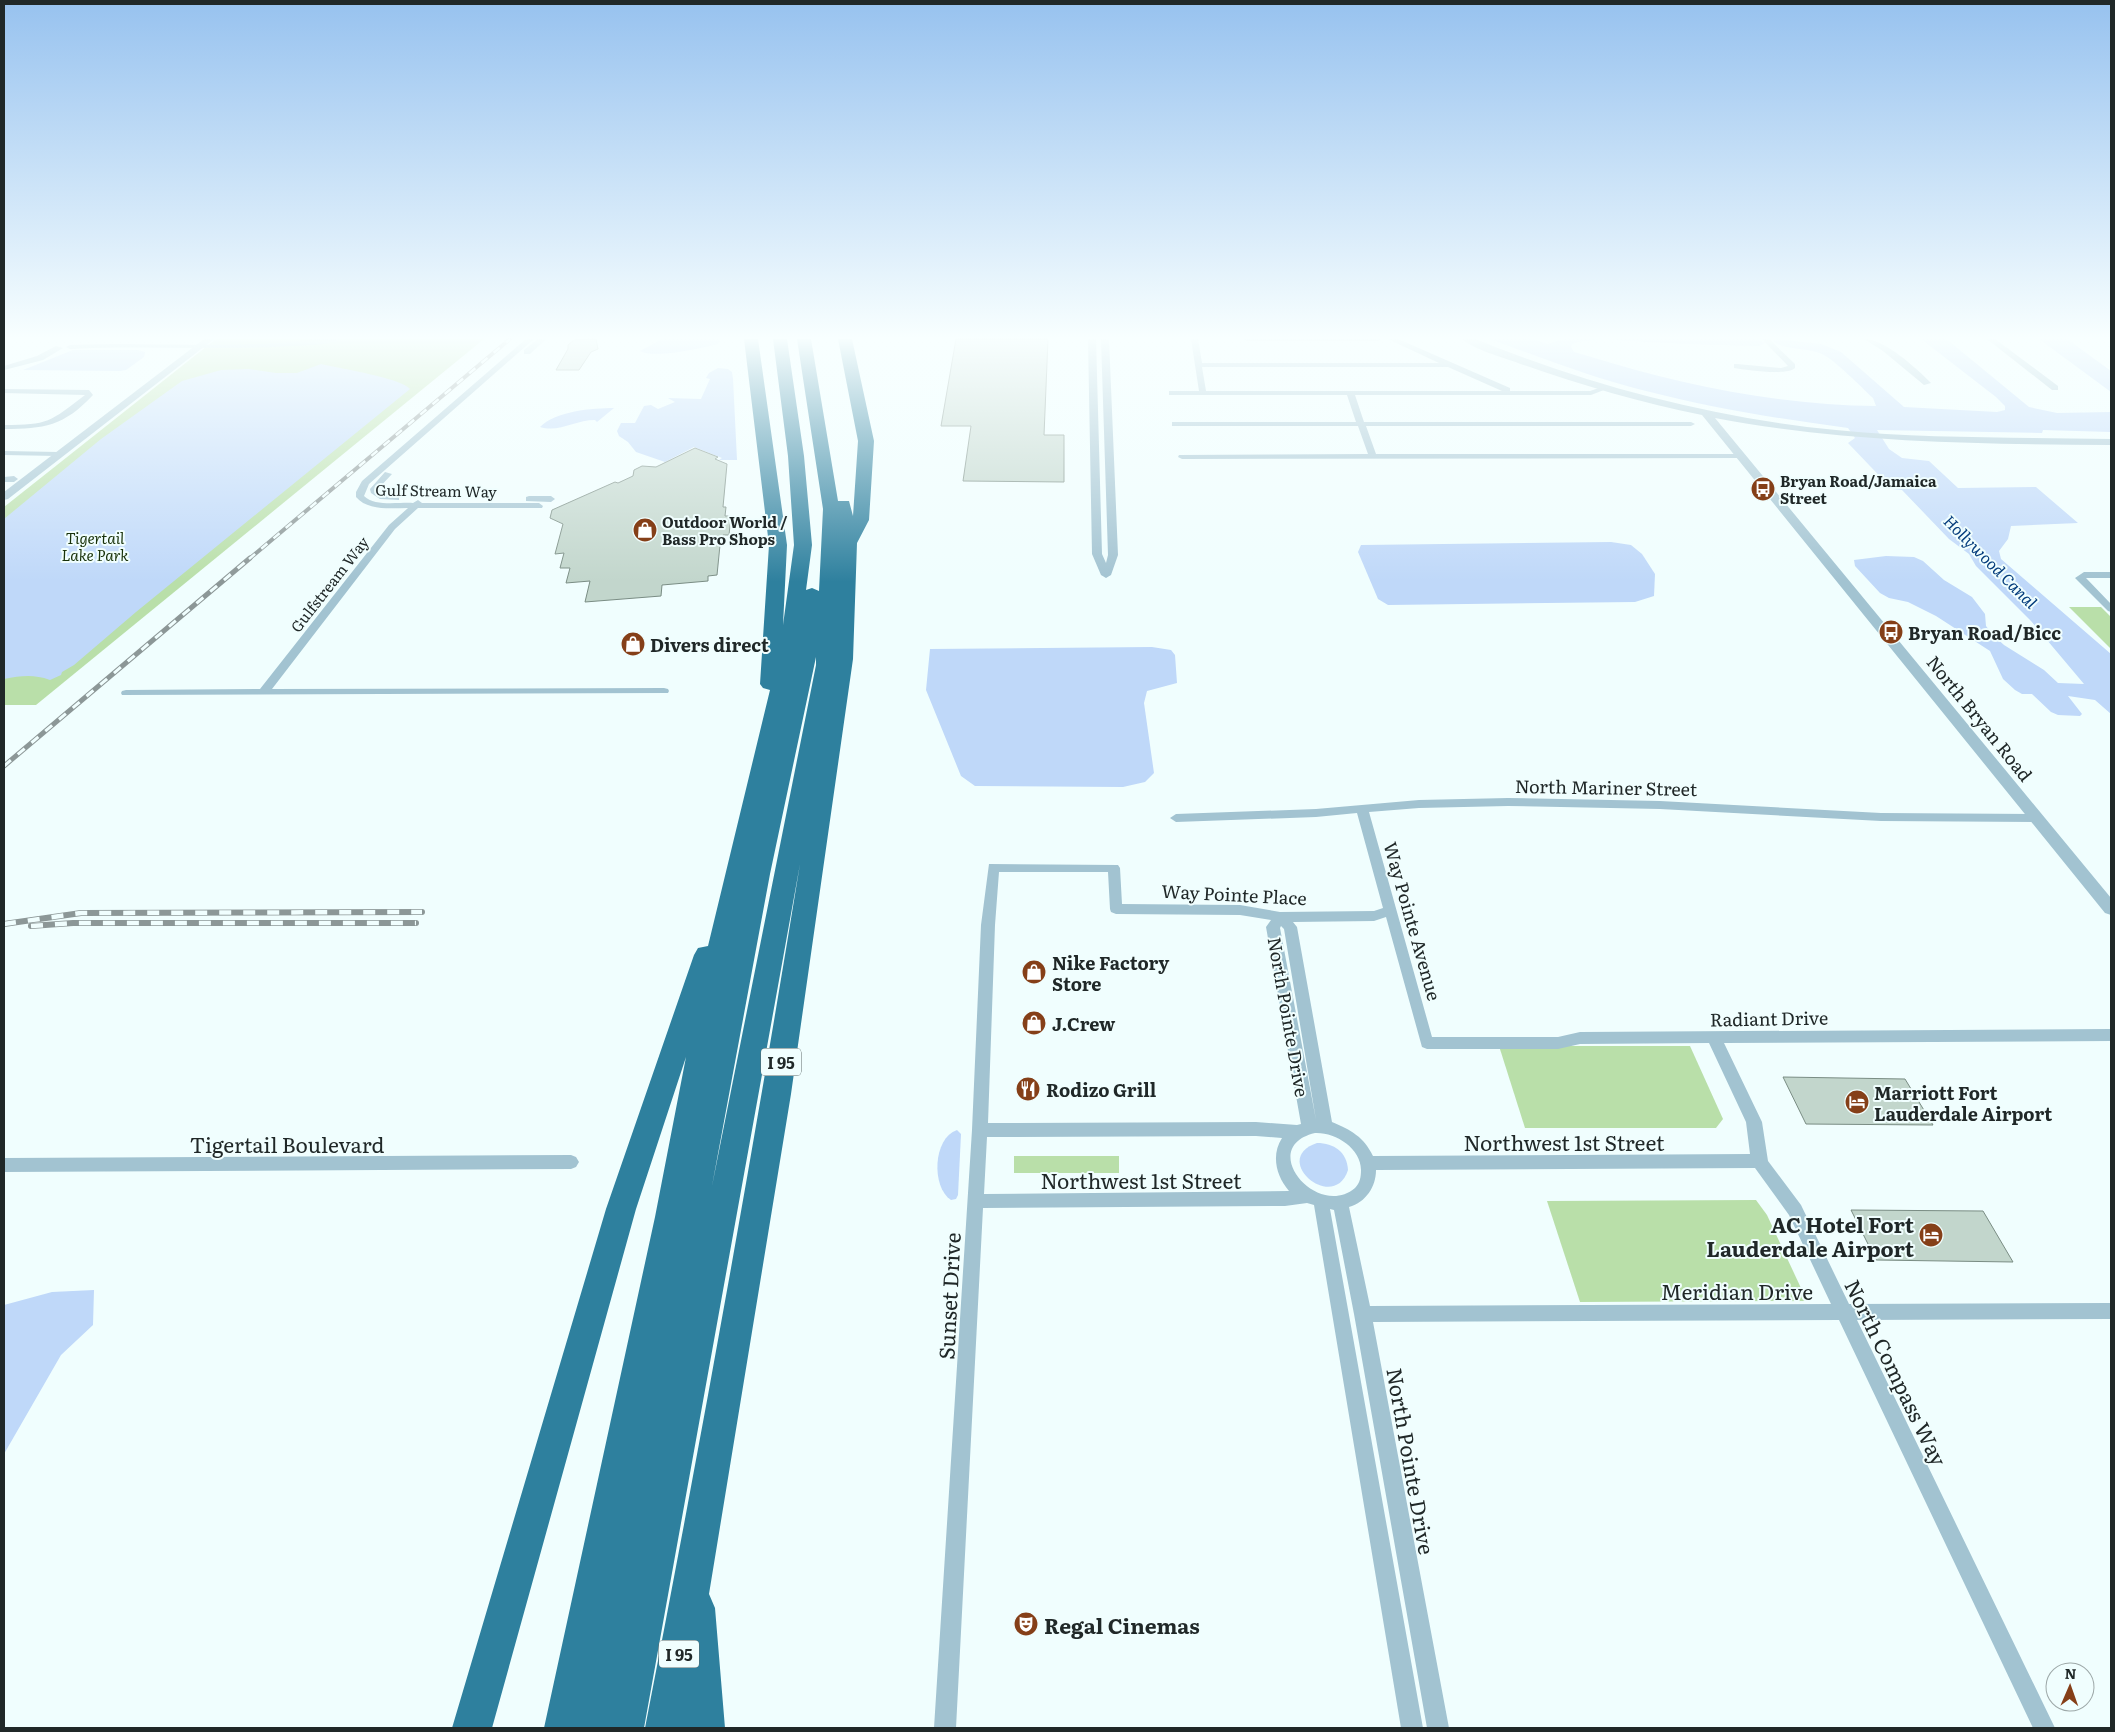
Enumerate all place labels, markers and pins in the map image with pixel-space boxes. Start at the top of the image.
place label: Bryan Road/Jamaica Street [1780,469,1937,509]
bus stop icon: Bryan Road/Jamaica Street [1750,476,1776,502]
place label: Outdoor World / Bass Pro Shops [662,510,788,550]
shop icon: Outdoor World / Bass Pro Shops [632,517,658,543]
bus stop icon: Bryan Road/Bicc [1878,619,1904,645]
place label: Bryan Road/Bicc [1908,619,2061,646]
shop icon: Divers direct [620,631,646,657]
place label: Divers direct [650,631,769,658]
place label: Nike Factory Store [1052,949,1169,997]
shop icon: Nike Factory Store [1021,959,1047,985]
shop icon: J.Crew [1021,1010,1047,1036]
place label: J.Crew [1052,1010,1116,1037]
restaurant icon: Rodizo Grill [1015,1076,1041,1102]
place label: Rodizo Grill [1046,1076,1157,1103]
place label: Marriott Fort Lauderdale Airport [1874,1079,2052,1127]
hotel icon: Marriott Fort Lauderdale Airport [1844,1089,1870,1115]
place label: AC Hotel Fort Lauderdale Airport [1706,1208,1915,1263]
hotel icon: AC Hotel Fort Lauderdale Airport [1918,1222,1944,1248]
place label: Regal Cinemas [1044,1609,1200,1640]
theatre icon: Regal Cinemas [1013,1611,1039,1637]

